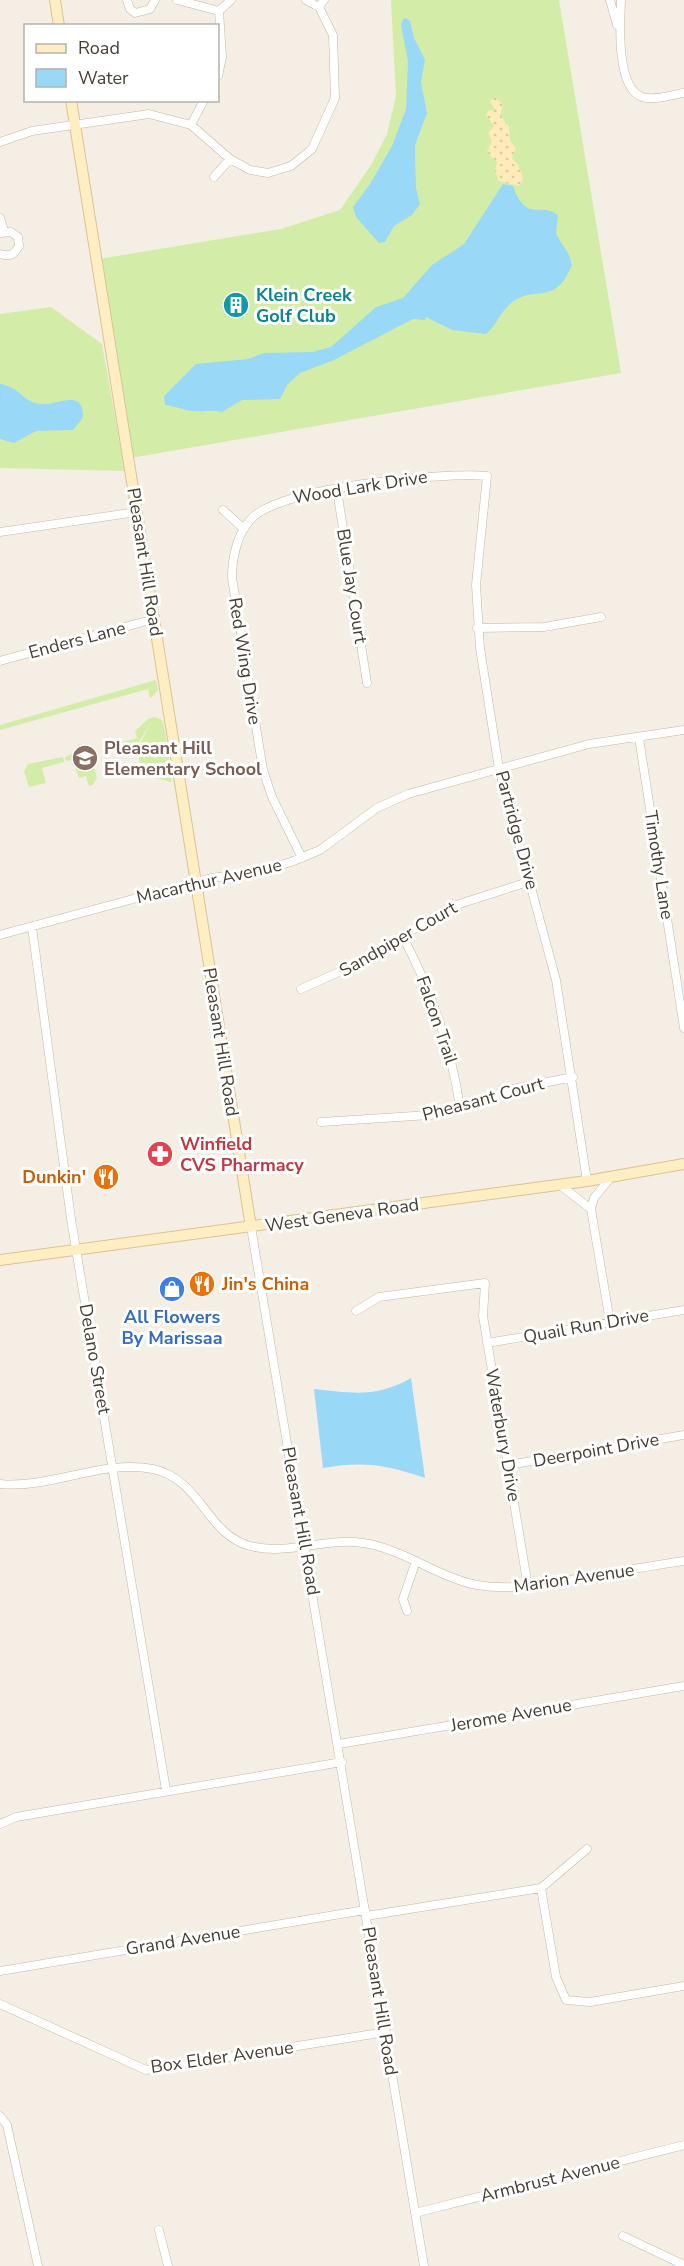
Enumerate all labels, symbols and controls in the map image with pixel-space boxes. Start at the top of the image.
legend [24,24,219,102]
text: Road [78,36,120,60]
text: Water [78,66,129,90]
place label: Klein Creek Golf Club [256,283,352,328]
building icon: Klein Creek Golf Club [221,290,251,320]
street label: Wood Lark Drive [291,465,429,509]
street label: Pleasant Hill Road [121,486,169,638]
street label: Blue Jay Court [331,527,373,646]
street label: Red Wing Drive [223,596,267,726]
street label: Enders Lane [26,616,128,664]
place label: Pleasant Hill Elementary School [104,736,262,781]
school or university icon: Pleasant Hill Elementary School [70,743,100,773]
street label: Partridge Drive [490,768,544,892]
street label: Timothy Lane [639,809,679,921]
street label: Macarthur Avenue [134,853,284,909]
street label: Sandpiper Court [335,895,462,982]
street label: Pleasant Hill Road [197,966,245,1118]
street label: Falcon Trail [411,973,464,1068]
street label: Pheasant Court [420,1071,547,1127]
place label: Winfield CVS Pharmacy [180,1132,304,1177]
pharmacy icon: Winfield CVS Pharmacy [145,1139,175,1169]
restaurant icon: Dunkin' [91,1162,121,1192]
place label: Dunkin' [22,1165,86,1189]
street label: West Geneva Road [263,1192,421,1238]
restaurant icon: Jin's China [187,1269,217,1299]
place label: Jin's China [221,1272,309,1296]
shop icon: All Flowers By Marissaa [157,1274,187,1304]
street label: Delano Street [73,1302,117,1417]
street label: Quail Run Drive [521,1303,651,1349]
place label: All Flowers By Marissaa [121,1305,223,1350]
street label: Waterbury Drive [479,1367,527,1503]
street label: Deerpoint Drive [531,1427,661,1473]
street label: Pleasant Hill Road [276,1445,326,1597]
street label: Marion Avenue [512,1558,636,1598]
street label: Jerome Avenue [448,1693,573,1738]
street label: Grand Avenue [124,1919,242,1961]
street label: Pleasant Hill Road [356,1925,404,2077]
street label: Box Elder Avenue [149,2035,295,2079]
street label: Armbrust Avenue [478,2150,622,2208]

